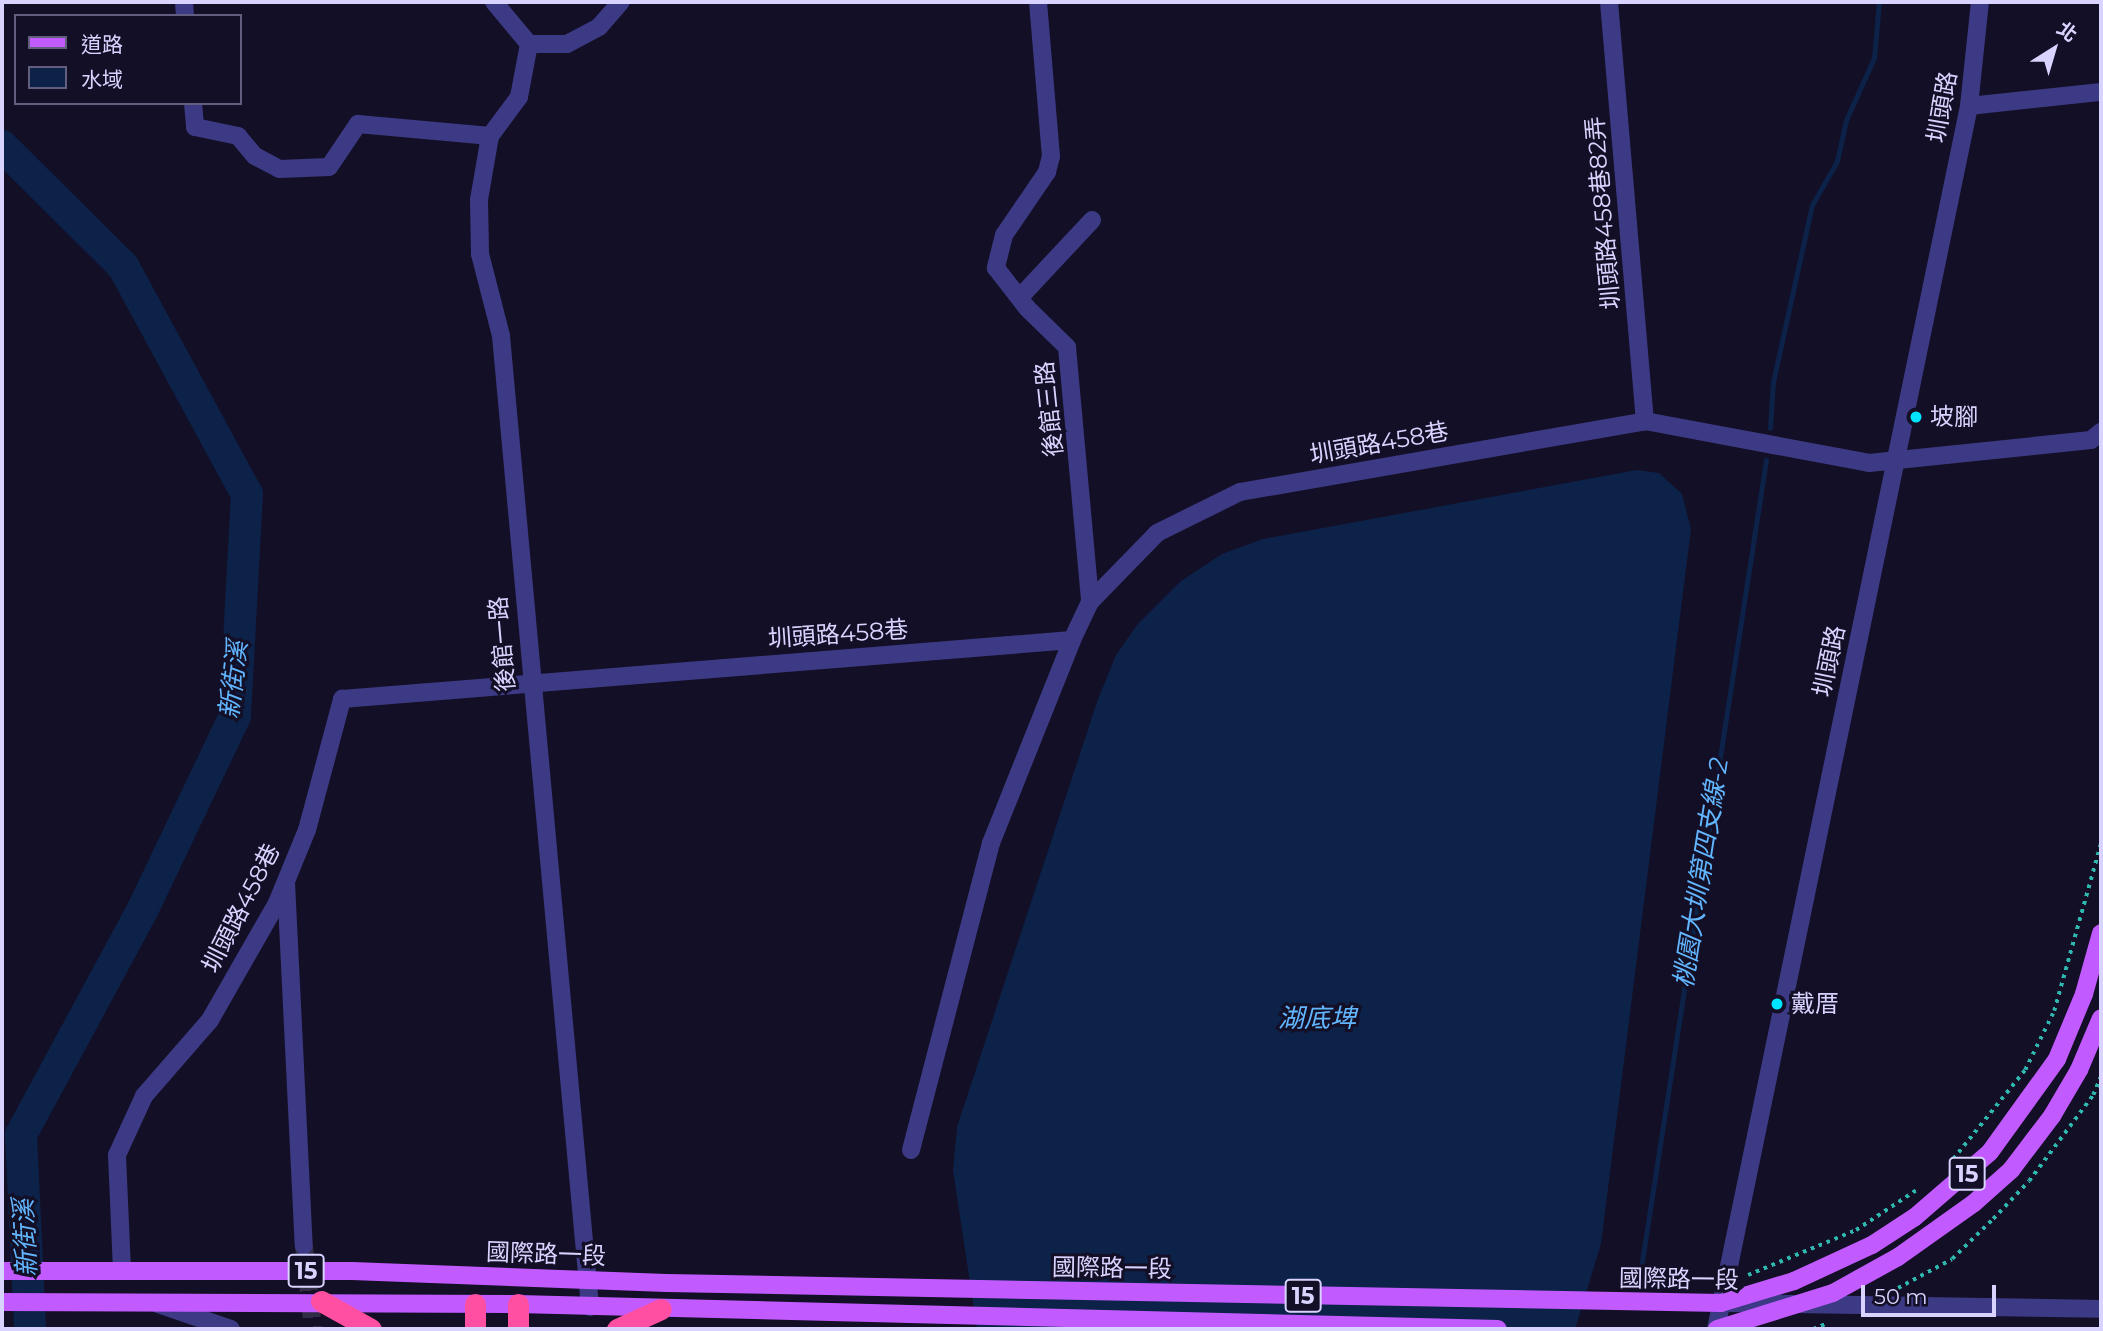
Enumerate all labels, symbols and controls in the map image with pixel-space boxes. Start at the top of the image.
legend [14,14,242,105]
north arrow [2019,14,2089,84]
text: 北 [2052,17,2081,47]
text: 道路 [81,32,123,57]
text: 水域 [81,67,123,92]
street label: 圳頭路 [1922,69,1962,145]
street label: 圳頭路458巷82弄 [1580,115,1626,311]
street label: 後館三路 [1030,360,1068,458]
place label: 坡腳 [1930,403,1978,431]
marker: 坡腳 [1908,409,1924,425]
street label: 圳頭路458巷 [1307,417,1451,469]
street label: 後館一路 [483,595,521,693]
street label: 圳頭路458巷 [767,615,909,653]
street label: 圳頭路 [1807,623,1851,699]
water label: 新街溪 [214,639,254,721]
water label: 桃園大圳第四支線-2 [1668,756,1736,990]
street label: 圳頭路458巷 [196,839,286,977]
place label: 戴厝 [1791,990,1839,1018]
marker: 戴厝 [1769,996,1785,1012]
water label: 湖底埤 [1278,1003,1356,1035]
road number: 15 [1948,1154,1986,1194]
water label: 新街溪 [8,1198,44,1278]
street label: 國際路一段 [486,1238,606,1270]
road number: 15 [287,1252,325,1290]
street label: 國際路一段 [1052,1253,1172,1283]
street label: 國際路一段 [1619,1264,1739,1294]
scale bar [1865,1272,2000,1316]
road number: 15 [1284,1276,1322,1316]
text: 50 m [1874,1284,1928,1309]

